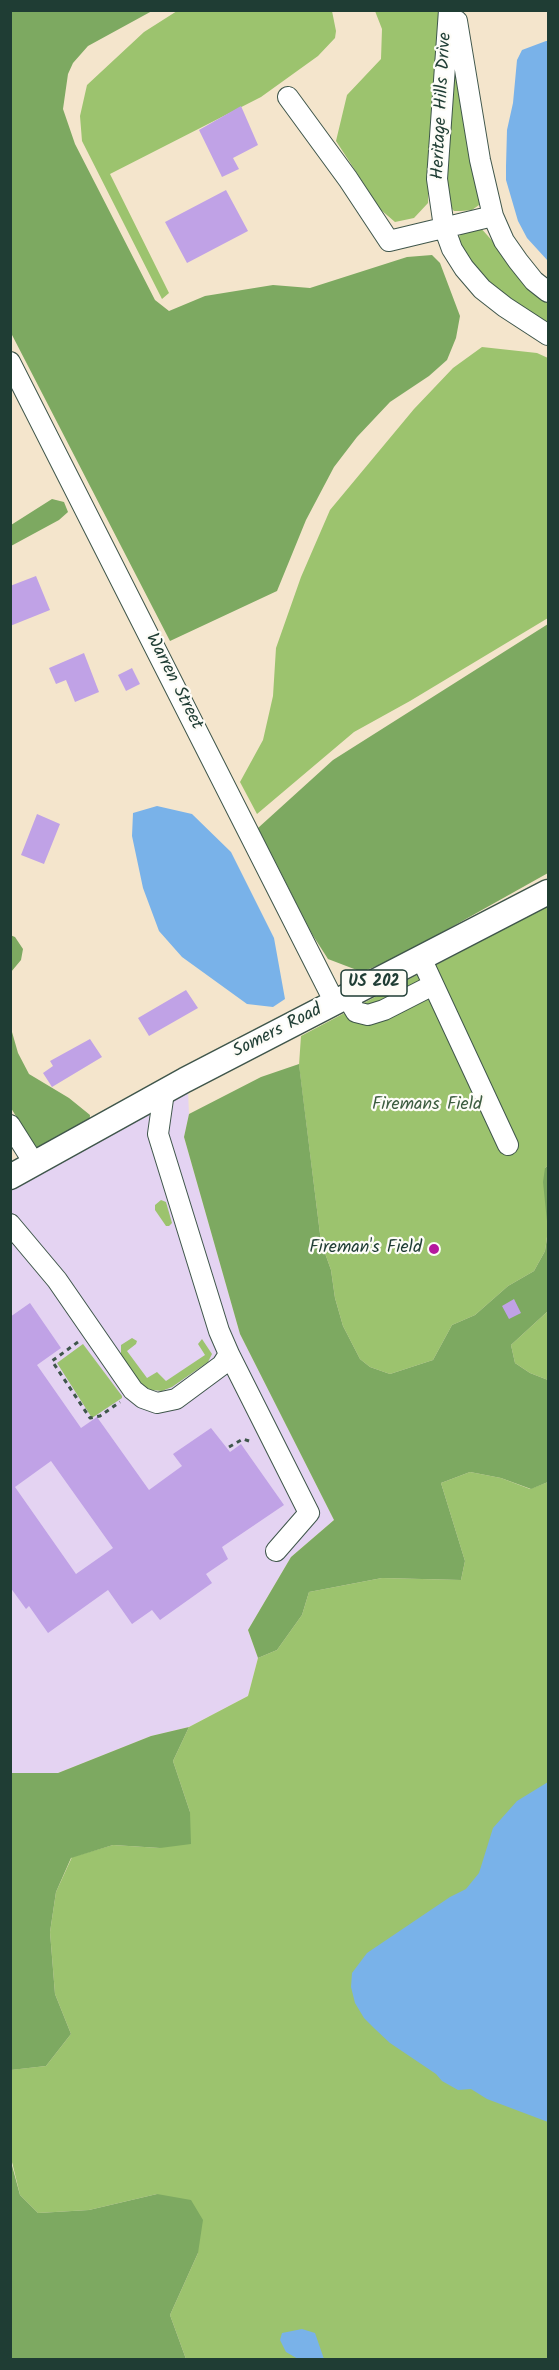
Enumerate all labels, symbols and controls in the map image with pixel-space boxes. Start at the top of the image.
street label: Heritage Hills Drive [428,32,458,180]
street label: Warren Street [140,630,206,734]
road number: US 202 [341,970,407,996]
street label: Somers Road [230,1000,326,1064]
park label: Firemans Field [372,1095,482,1117]
place label: Fireman's Field [309,1238,422,1260]
marker: Fireman's Field [427,1242,441,1256]

